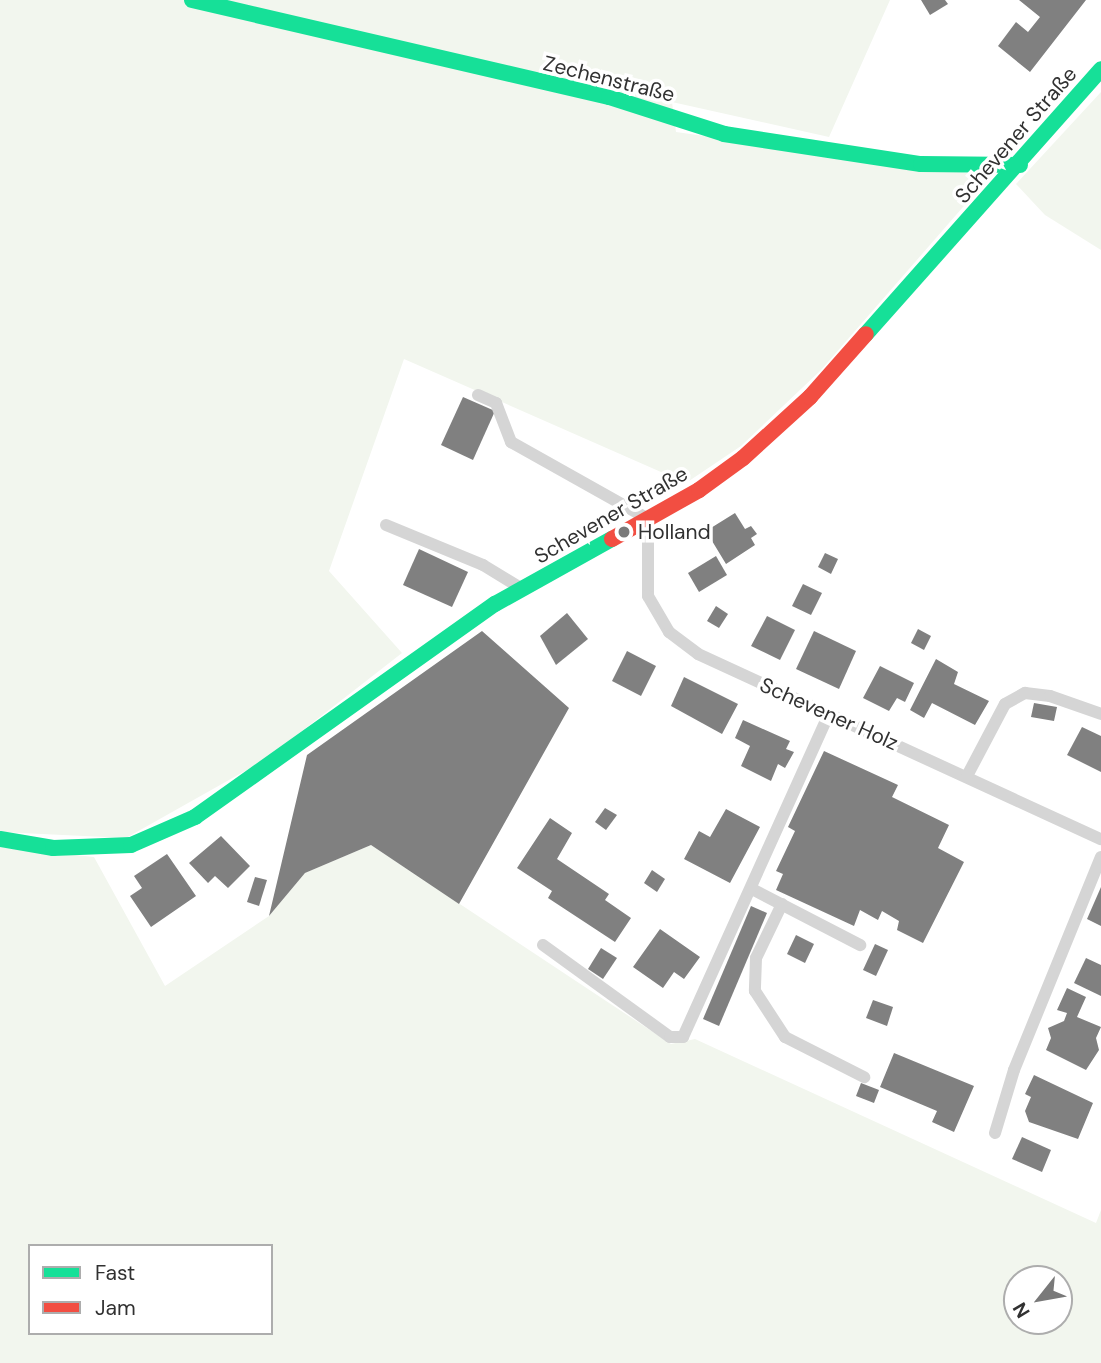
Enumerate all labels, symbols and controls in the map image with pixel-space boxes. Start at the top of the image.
street label: Zechenstraße [541,51,677,107]
street label: Schevener Straße [950,62,1082,208]
street label: Schevener Straße [530,461,692,569]
place label: Holland [638,519,711,545]
marker: Holland [616,524,632,540]
street label: Schevener Holz [756,672,902,756]
legend [28,1244,273,1335]
text: Fast [95,1259,135,1287]
north arrow [1003,1265,1073,1335]
text: Jam [95,1294,136,1322]
text: N [1007,1298,1036,1322]

